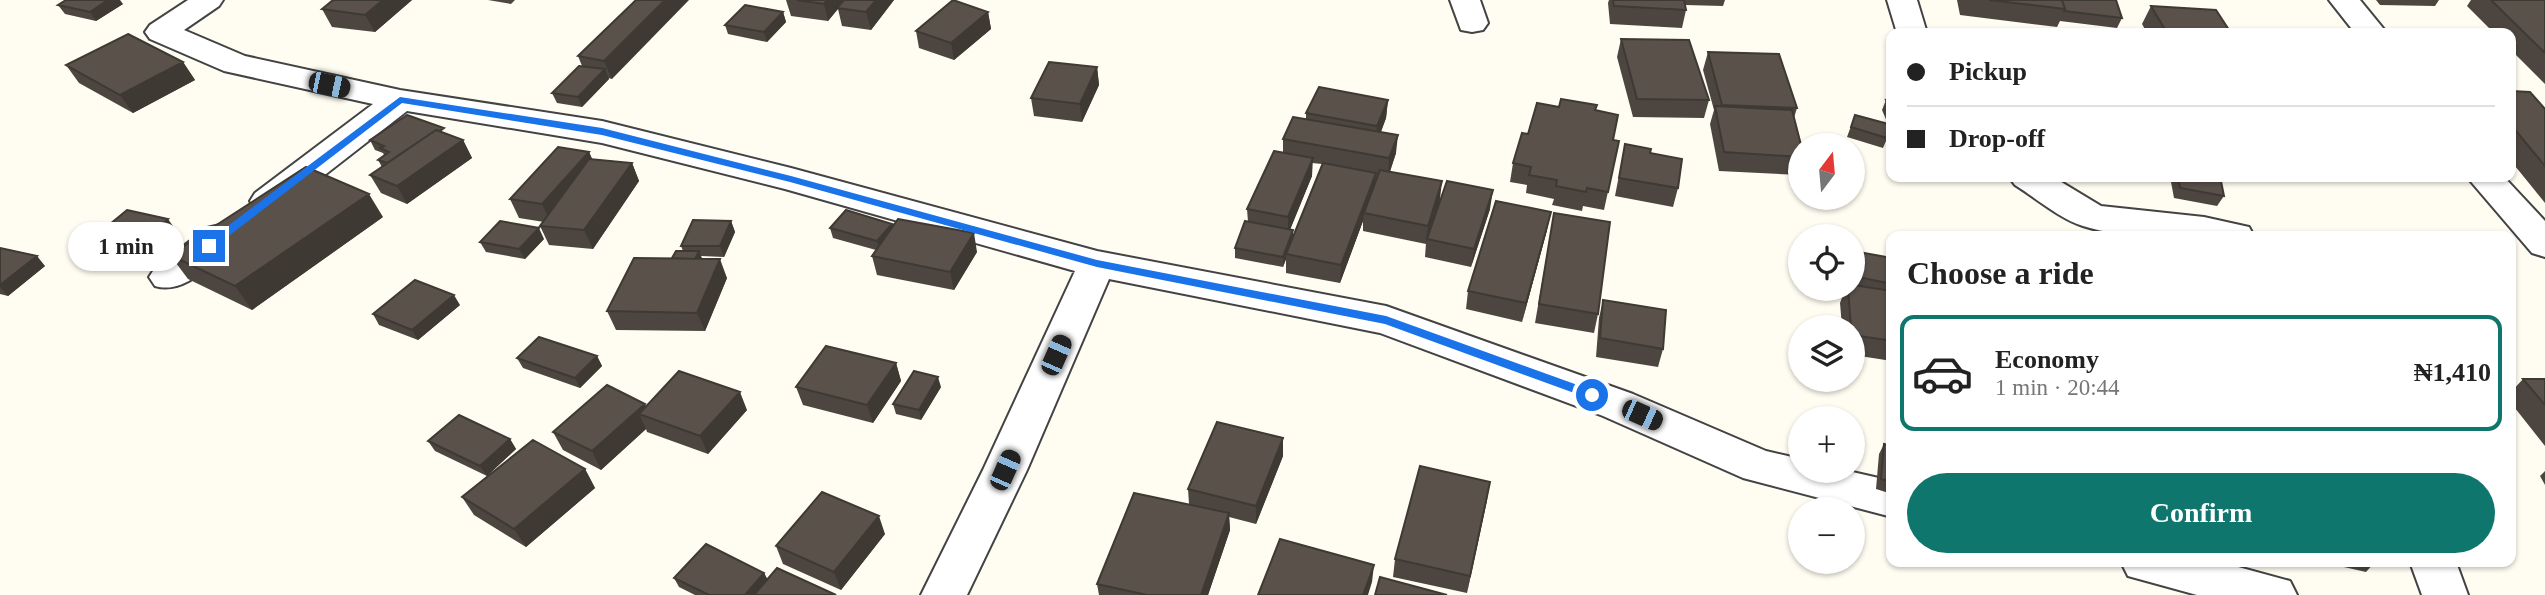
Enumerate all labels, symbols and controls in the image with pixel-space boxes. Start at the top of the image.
text: Pickup [1949,57,2027,86]
car [307,70,352,100]
text: Drop-off [1949,124,2045,153]
north arrow [1788,133,1866,210]
map controls [1788,133,1865,574]
callout: 1 min [69,222,184,270]
button: locate [1788,224,1865,301]
route end [193,230,225,262]
text: 1 min [98,234,154,259]
text: Choose a ride [1907,255,2094,291]
button: layers [1788,315,1865,392]
car [1038,332,1075,378]
icon: car [1911,342,1974,405]
text: Economy [1995,345,2099,374]
text: ₦1,410 [2414,358,2491,387]
text: 1 min · 20:44 [1995,375,2120,400]
route start [1576,379,1608,411]
car [1619,397,1666,433]
button: + [1788,406,1865,483]
car [987,447,1024,493]
button: Confirm [1907,473,2495,553]
button: − [1788,497,1865,574]

